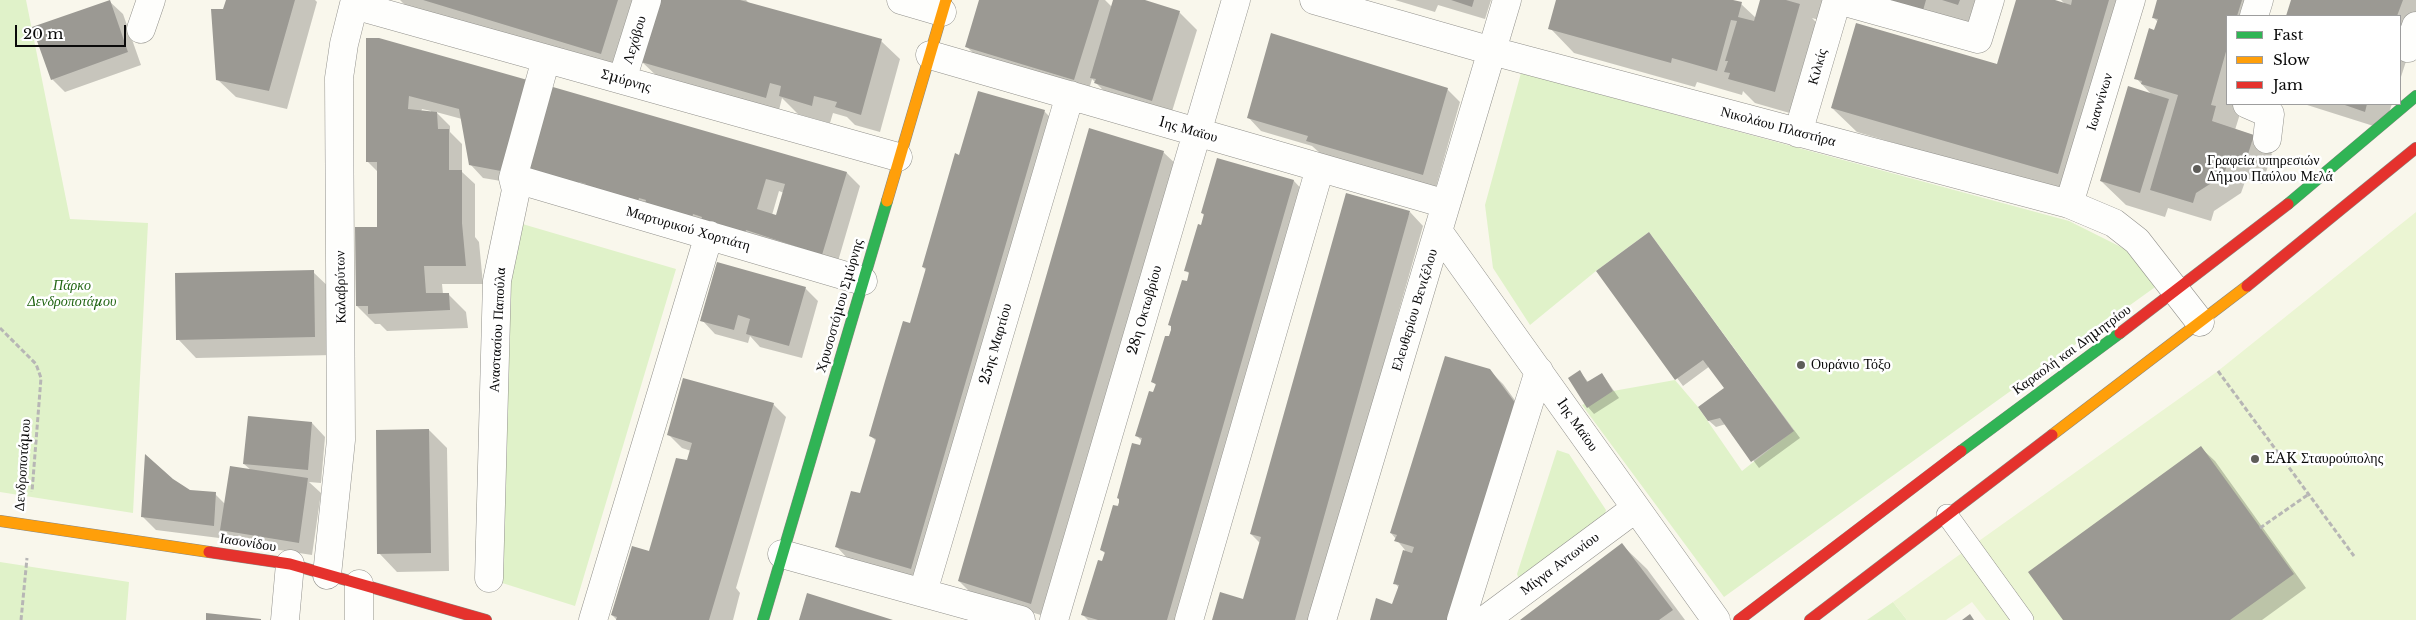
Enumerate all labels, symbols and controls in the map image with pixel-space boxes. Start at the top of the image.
street label: Λεχόβου [620,14,650,66]
scale bar [18,15,129,47]
legend [2226,15,2401,105]
text: 20 m [23,24,63,43]
text: Fast [2273,25,2303,44]
street label: Κιλκίς [1805,47,1831,87]
text: Slow [2273,50,2310,69]
street label: Σμύρνης [599,66,653,96]
street label: Ιωαννίνων [2083,71,2117,133]
text: Jam [2273,75,2303,94]
street label: Νικολάου Πλαστήρα [1718,104,1838,150]
street label: 1ης Μαϊου [1157,114,1219,146]
place label: Γραφεία υπηρεσιών Δήμου Παύλου Μελά [2207,153,2333,186]
marker: Γραφεία υπηρεσιών Δήμου Παύλου Μελά [2191,163,2203,175]
street label: Μαρτυρικού Χορτιάτη [624,203,752,255]
street label: Χρυσοστόμου Σμύρνης [813,237,867,375]
street label: Ελευθερίου Βενιζέλου [1388,247,1442,373]
street label: Καλαβρύτων [332,250,350,324]
street label: 28η Οκτωβρίου [1124,263,1166,357]
street label: Αναστασίου Παπούλα [486,267,510,393]
park label: Πάρκο Δενδροποτάμου [28,278,116,310]
street label: Καραολή και Δημητρίου [2009,301,2135,399]
street label: 25ης Μαρτίου [976,302,1016,386]
place label: Ουράνιο Τόξο [1811,357,1891,373]
marker: Ουράνιο Τόξο [1795,359,1807,371]
street label: 1ης Μαϊου [1553,395,1601,455]
street label: Δενδροποτάμου [11,418,35,512]
place label: EAK Σταυρούπολης [2265,451,2383,467]
marker: EAK Σταυρούπολης [2249,453,2261,465]
street label: Μίγγα Αντωνίου [1517,529,1603,599]
street label: Ιασονίδου [218,530,278,556]

